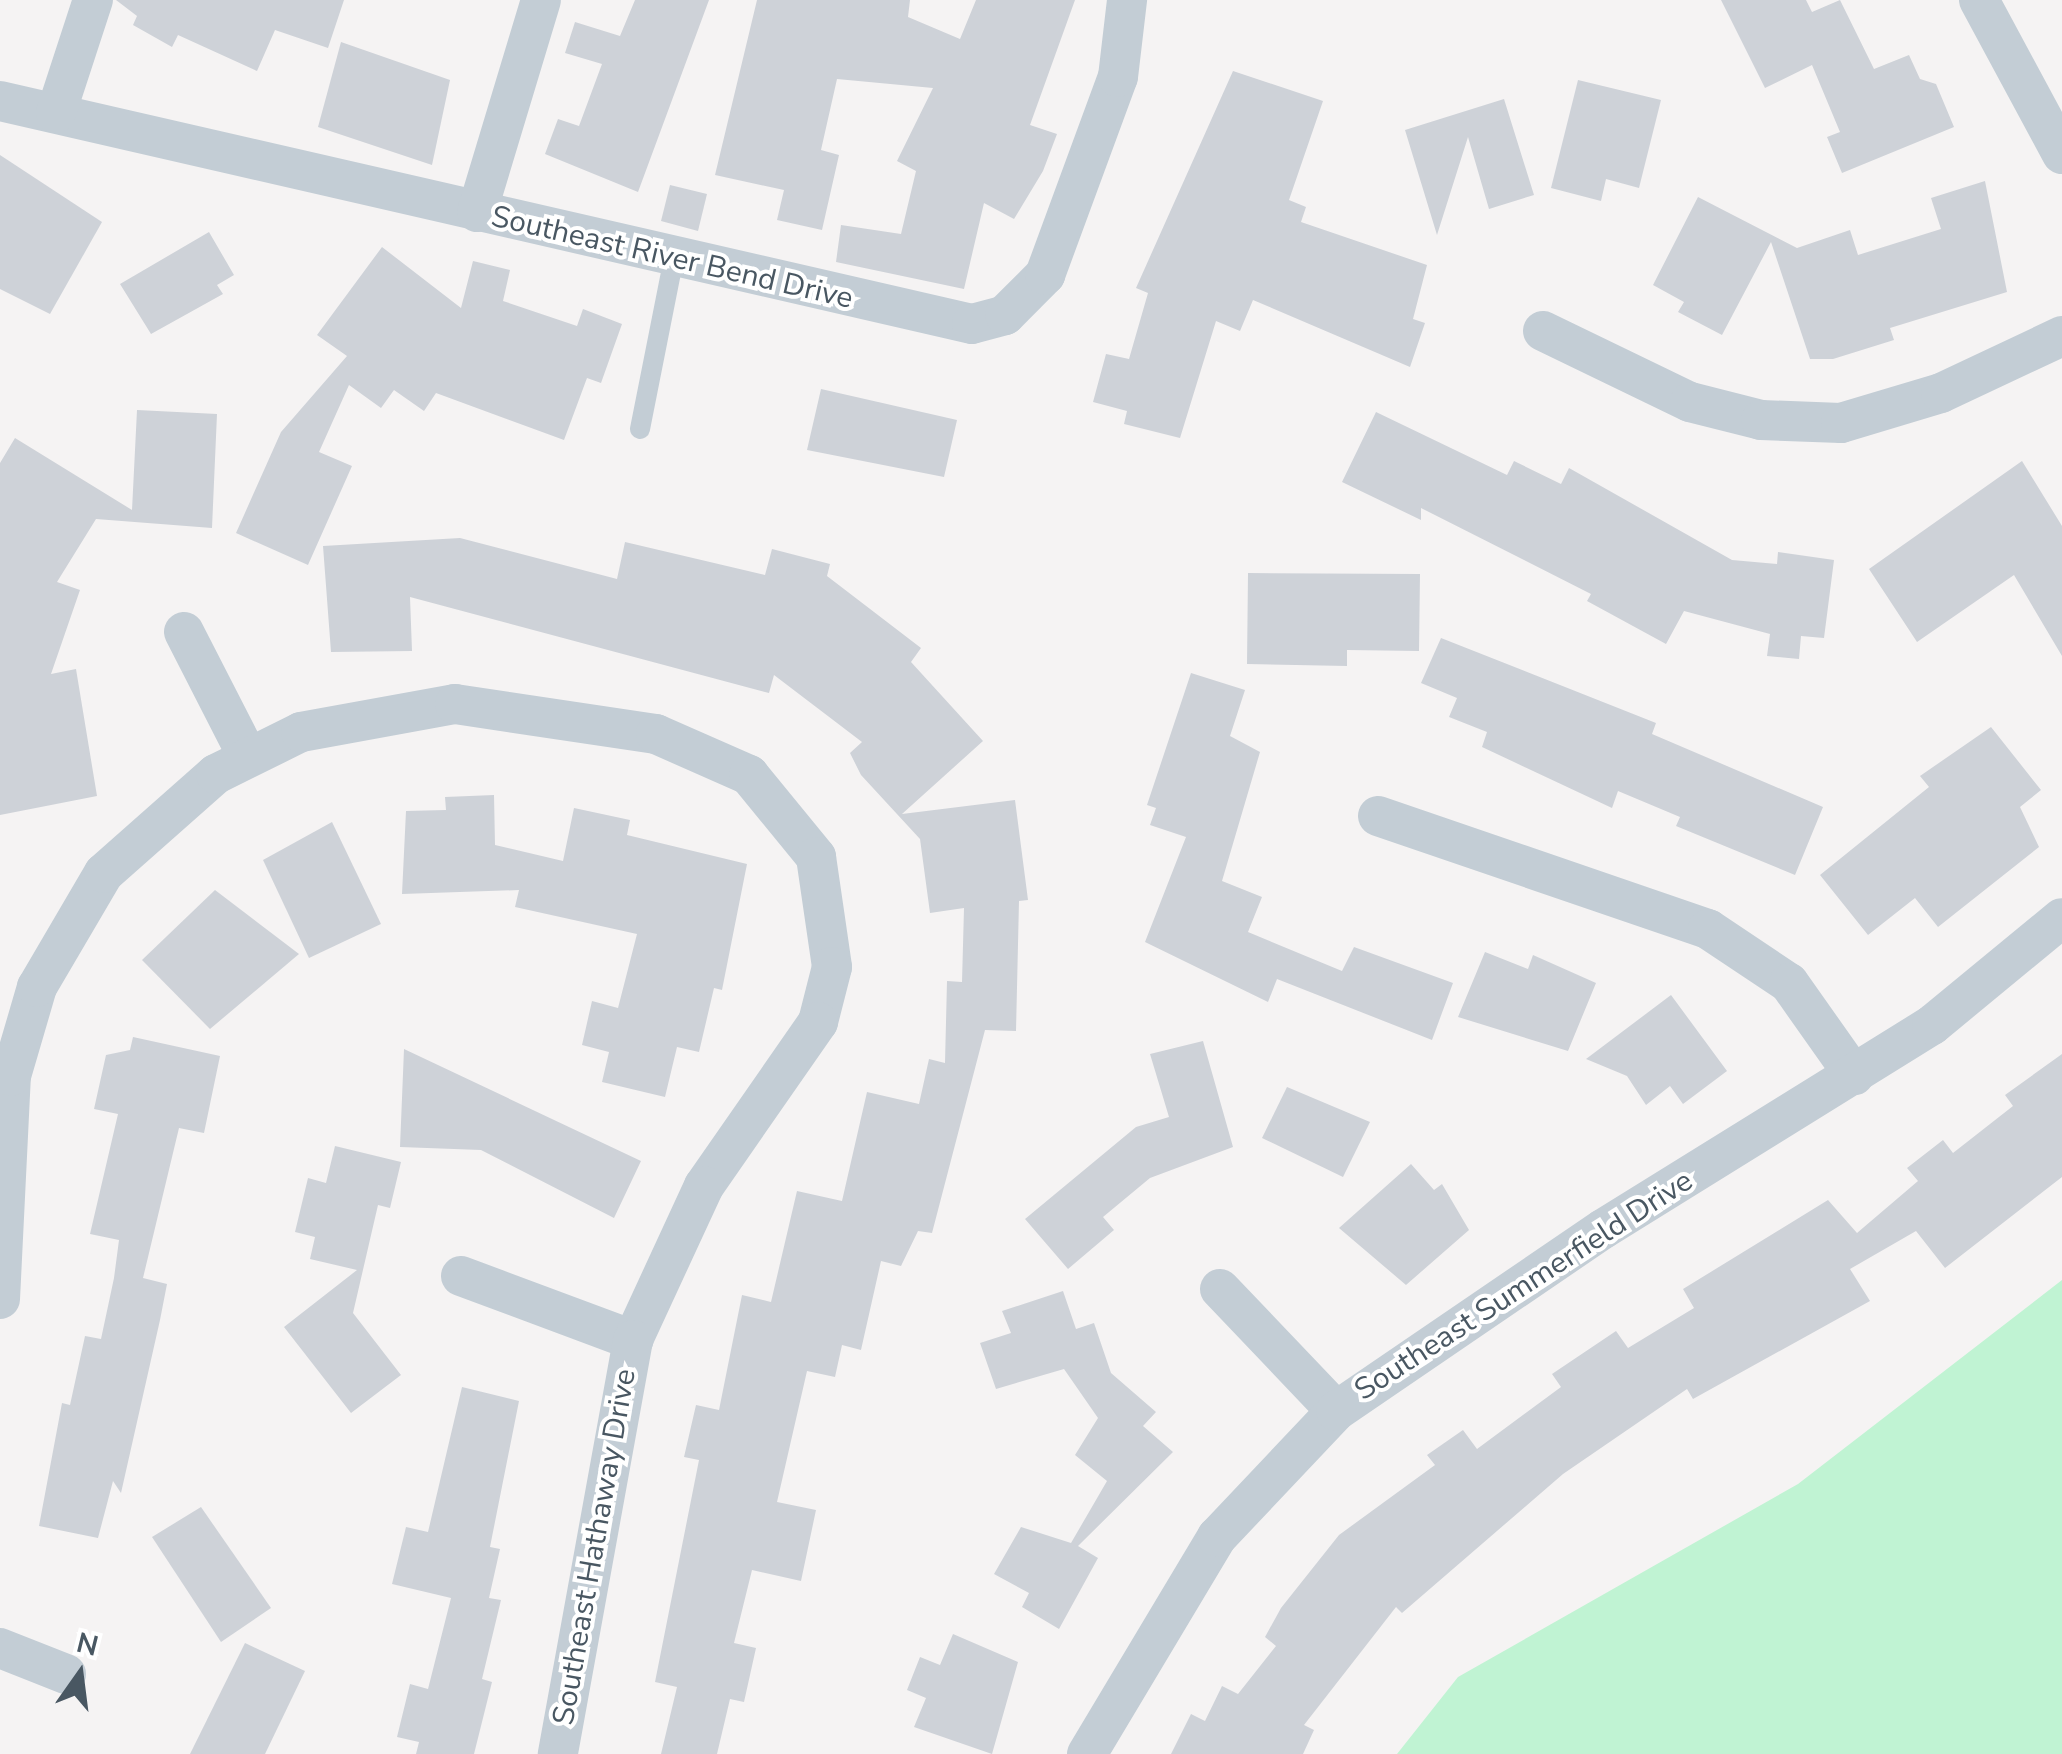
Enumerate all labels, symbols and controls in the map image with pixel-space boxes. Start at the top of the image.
street label: Southeast River Bend Drive [488,199,856,317]
street label: Southeast Summerfield Drive [1348,1163,1700,1409]
street label: Southeast Hathaway Drive [546,1366,644,1728]
north arrow [30,1624,130,1724]
text: N [72,1624,102,1666]

